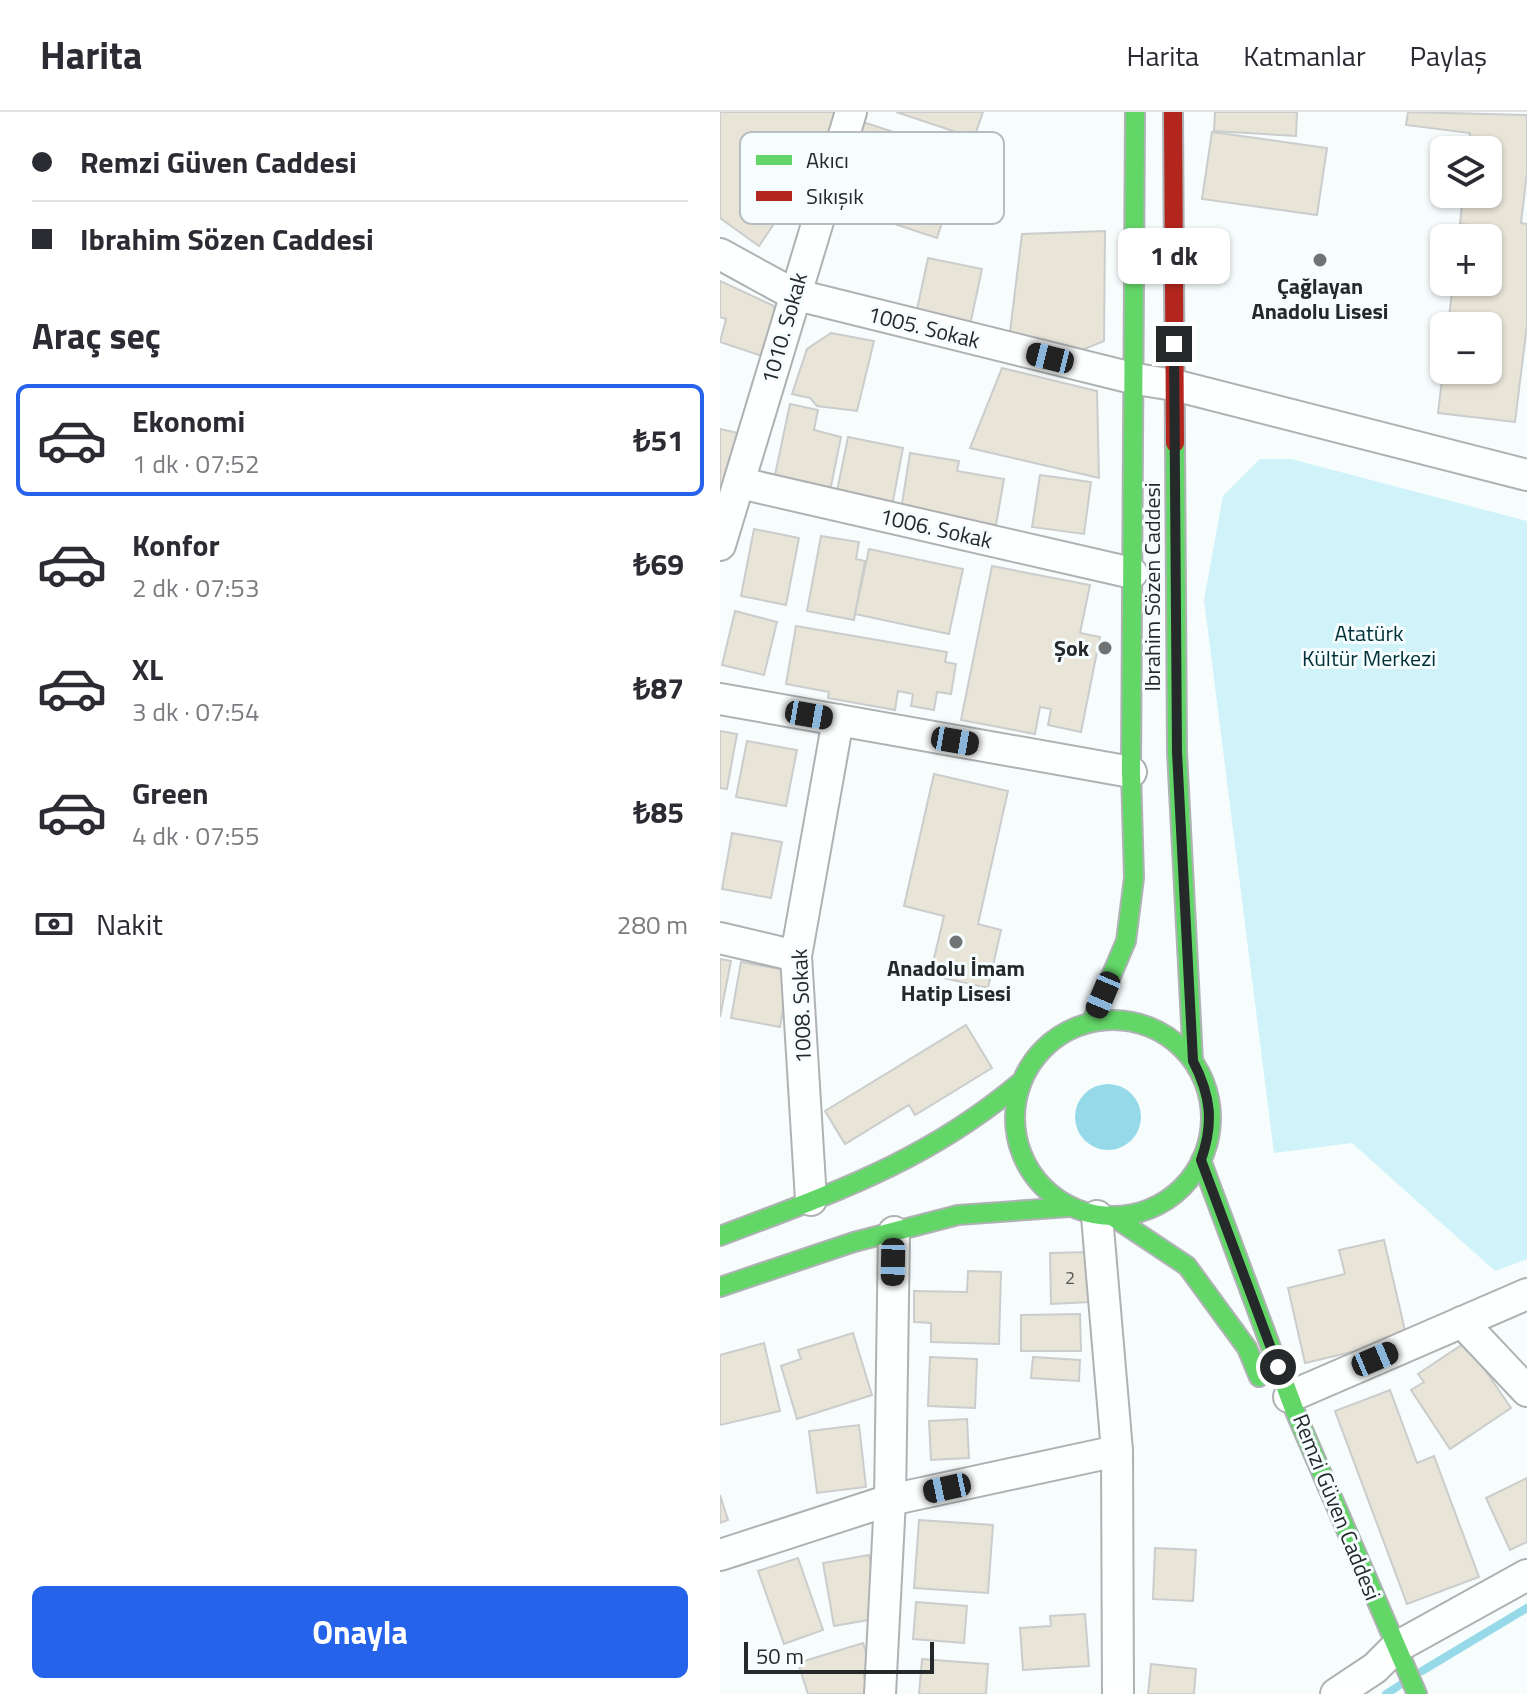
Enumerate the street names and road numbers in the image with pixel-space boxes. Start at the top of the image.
street label: 1010. Sokak [752,268,816,388]
street label: 1005. Sokak [864,297,984,357]
street label: Ibrahim Sözen Caddesi [1135,482,1169,692]
street label: 1006. Sokak [876,499,996,558]
street label: 1008. Sokak [782,948,820,1064]
street label: Remzi Güven Caddesi [1284,1409,1390,1605]

